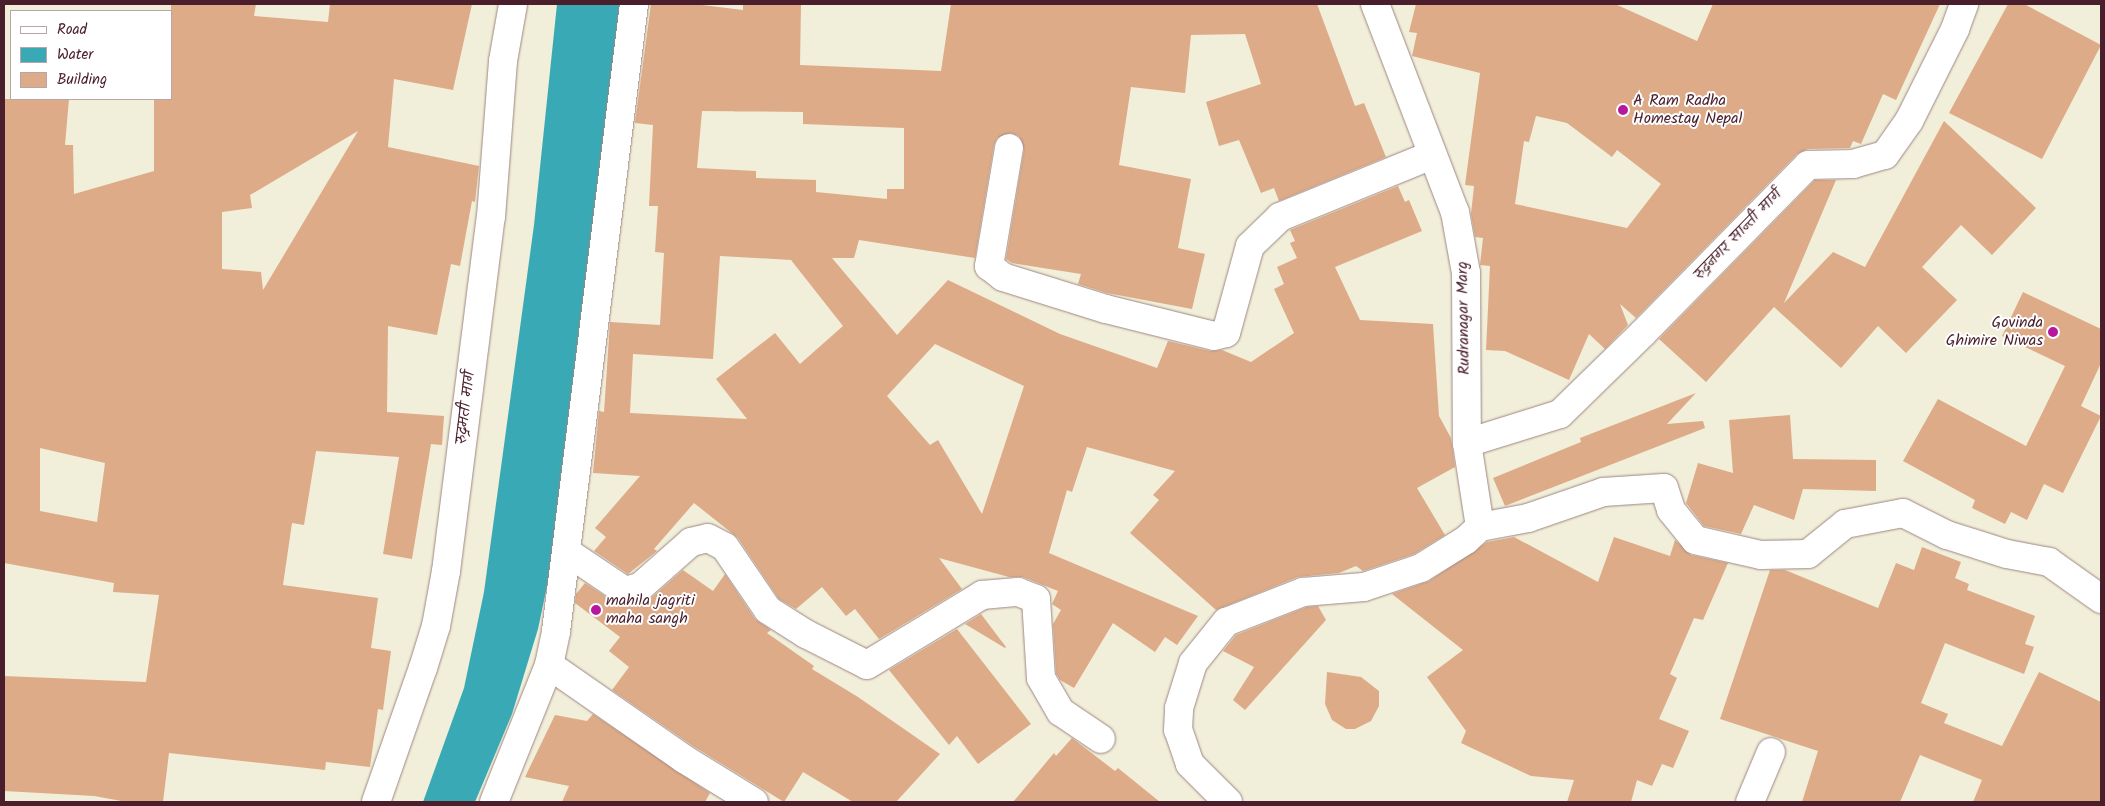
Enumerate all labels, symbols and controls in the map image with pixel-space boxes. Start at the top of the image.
legend [10,10,172,100]
text: Road [57,18,87,42]
text: Water [57,43,93,67]
text: Building [57,68,107,92]
place label: A Ram Radha Homestay Nepal [1633,91,1742,129]
marker: A Ram Radha Homestay Nepal [1617,104,1629,116]
street label: रुद्रनगर सान्ती मार्ग [1690,186,1786,284]
street label: Rudranagar Marg [1453,261,1475,375]
place label: Govinda Ghimire Niwas [1946,313,2043,351]
marker: Govinda Ghimire Niwas [2047,326,2059,338]
street label: रुद्रमती मार्ग [452,371,480,445]
place label: mahila jagriti maha sangh [606,591,695,629]
marker: mahila jagriti maha sangh [590,604,602,616]

